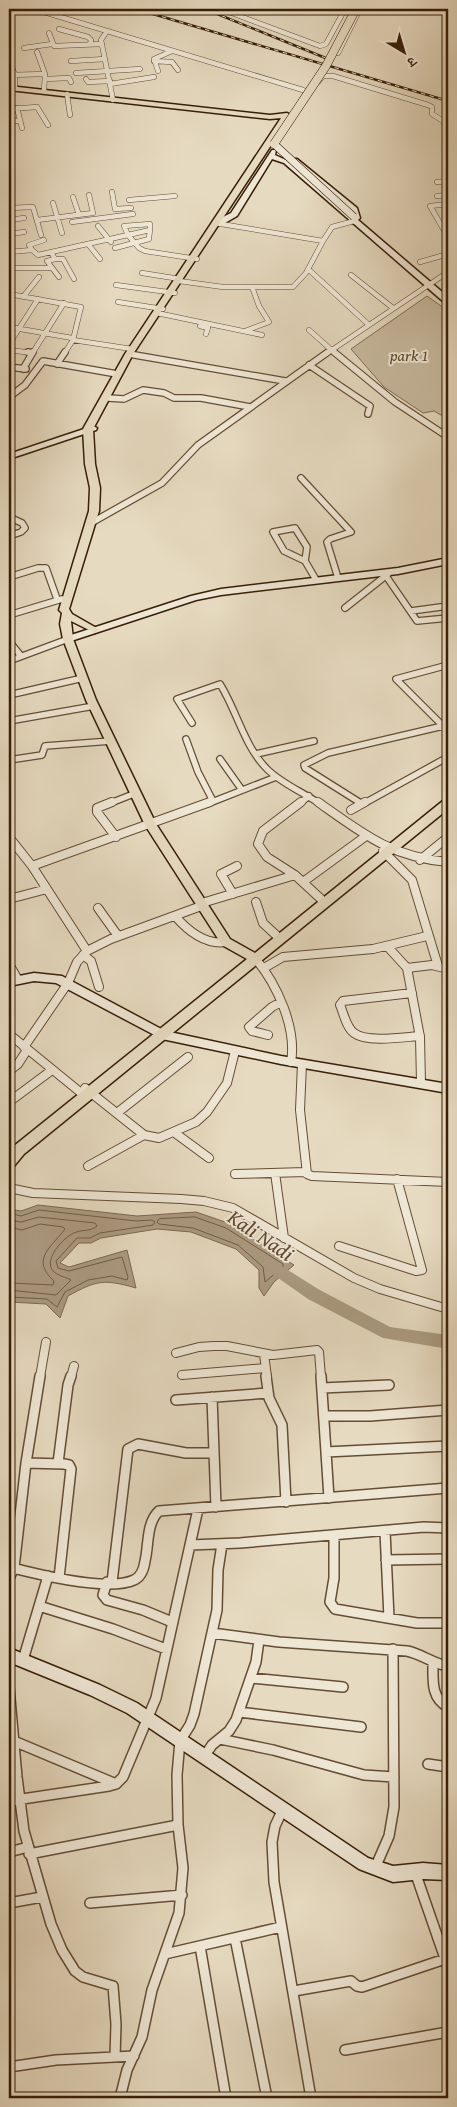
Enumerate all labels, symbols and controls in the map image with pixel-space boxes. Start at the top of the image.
north arrow [380,28,430,78]
text: उ [402,52,422,73]
park label: park 1 [389,343,428,367]
water label: Kali Nadi [221,1201,301,1269]

